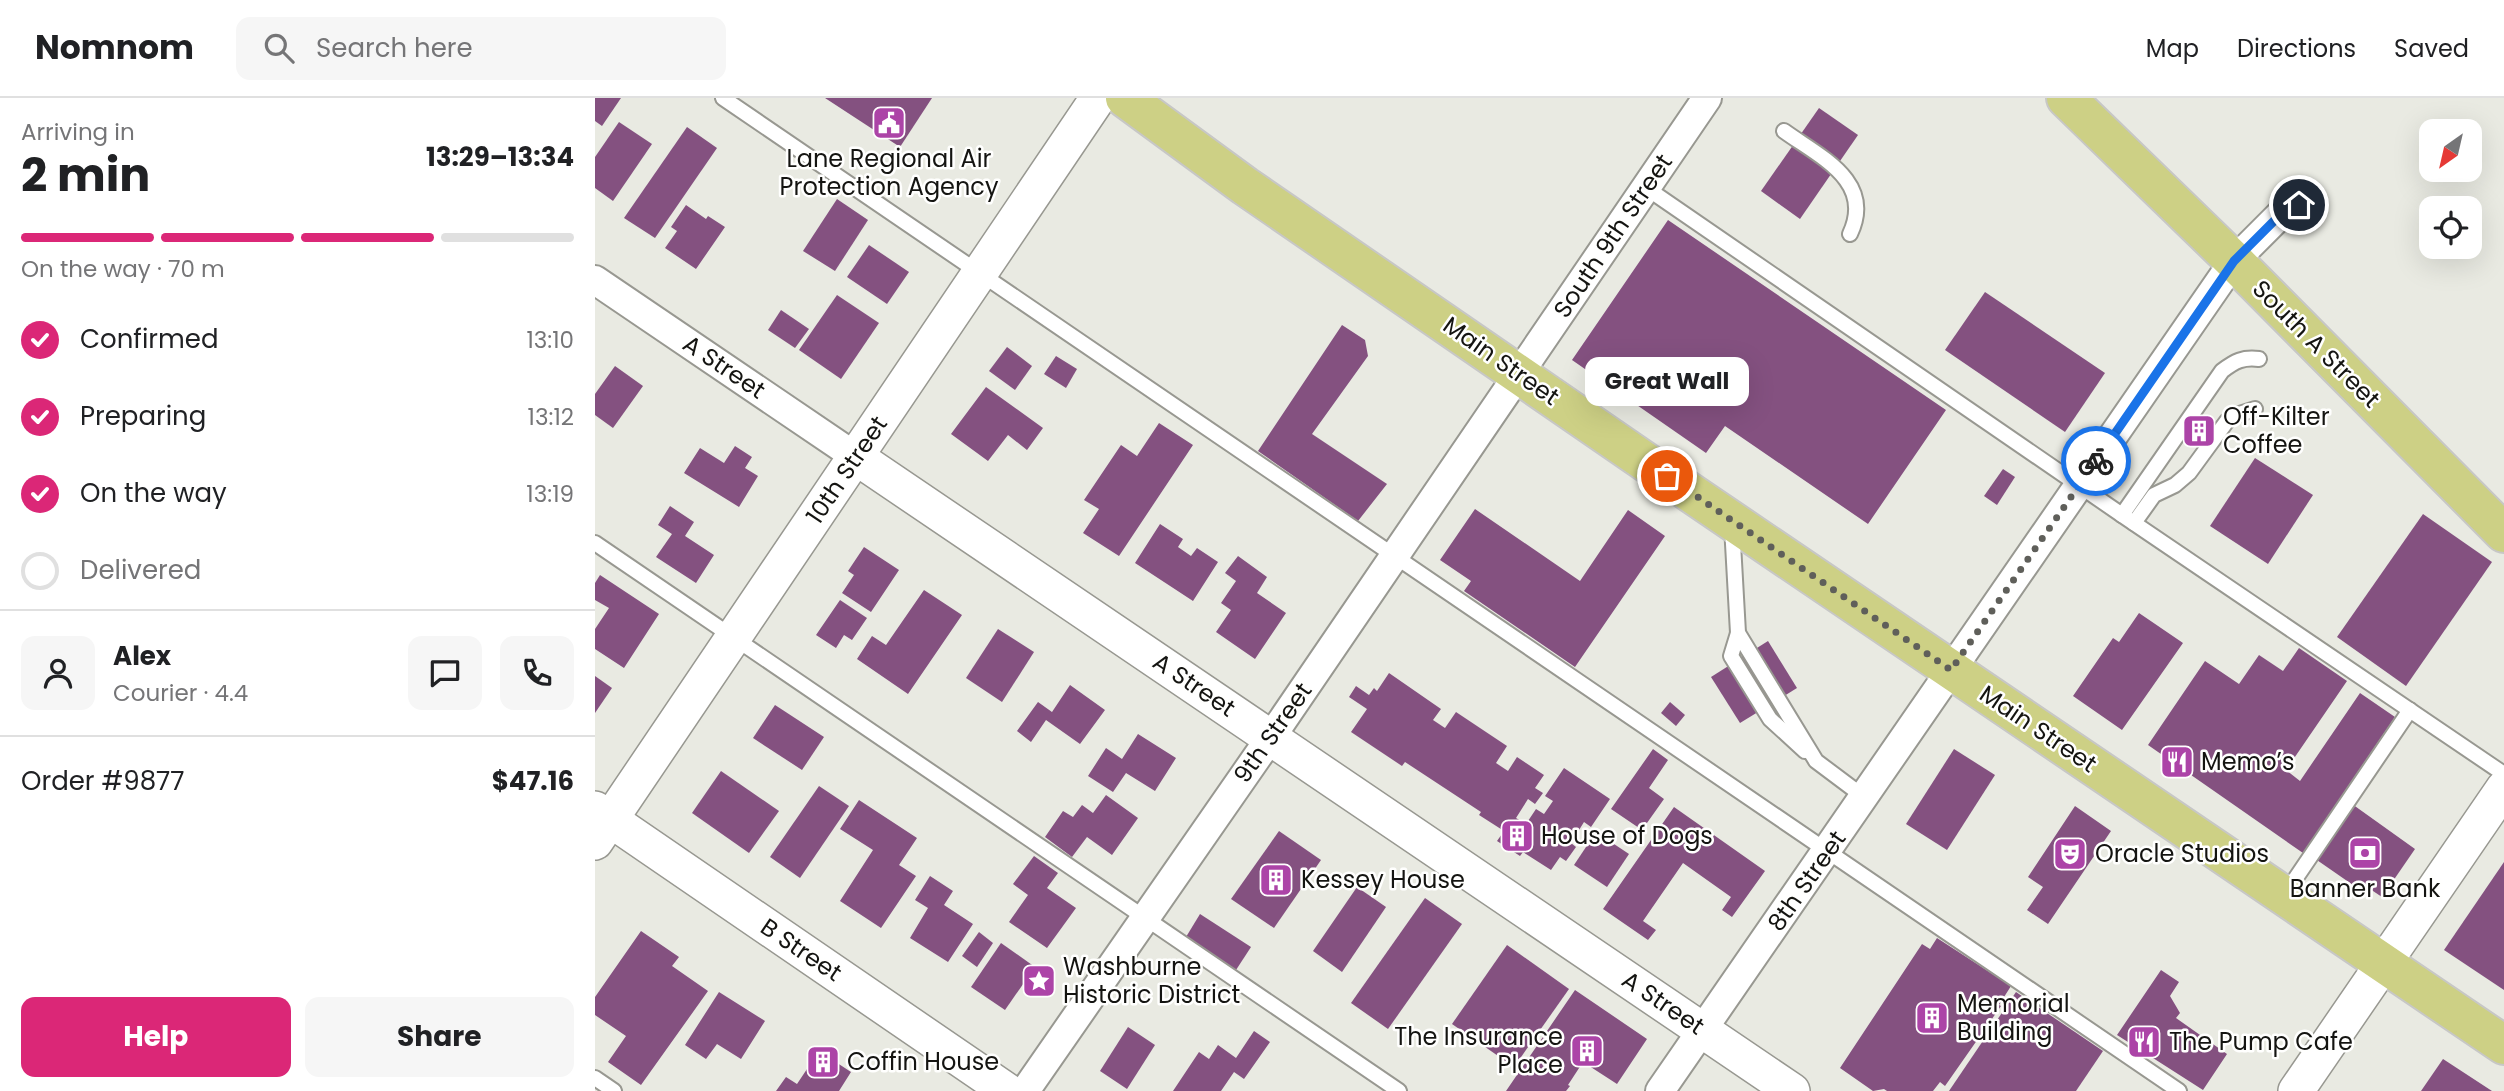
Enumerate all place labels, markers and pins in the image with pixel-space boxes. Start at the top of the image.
public building icon: Lane Regional Air Protection Agency [870,104,908,142]
place label: Lane Regional Air Protection Agency [780,142,999,203]
pin [2269,175,2329,235]
callout: Great Wall [1585,357,1749,406]
place label: Off-Kilter Coffee [2223,400,2330,461]
building icon: Off-Kilter Coffee [2180,412,2218,450]
pin [1637,446,1697,506]
restaurant icon: Memo’s [2158,743,2196,781]
place label: Memo’s [2201,745,2294,778]
building icon: House of Dogs [1498,817,1536,855]
place label: House of Dogs [1541,819,1713,852]
bank icon: Banner Bank [2346,834,2384,872]
theatre icon: Oracle Studios [2051,835,2089,873]
place label: Oracle Studios [2095,837,2269,870]
building icon: Kessey House [1257,861,1295,899]
place label: Kessey House [1301,863,1465,896]
place label: Banner Bank [2290,872,2441,905]
place label: Washburne Historic District [1063,950,1240,1011]
place icon: Washburne Historic District [1020,962,1058,1000]
place label: Memorial Building [1957,987,2070,1048]
building icon: Memorial Building [1913,999,1951,1037]
place label: The Insurance Place [1394,1020,1563,1081]
restaurant icon: The Pump Cafe [2125,1023,2163,1061]
place label: The Pump Cafe [2169,1025,2353,1058]
building icon: The Insurance Place [1568,1032,1606,1070]
building icon: Coffin House [804,1043,842,1081]
place label: Coffin House [847,1045,999,1078]

